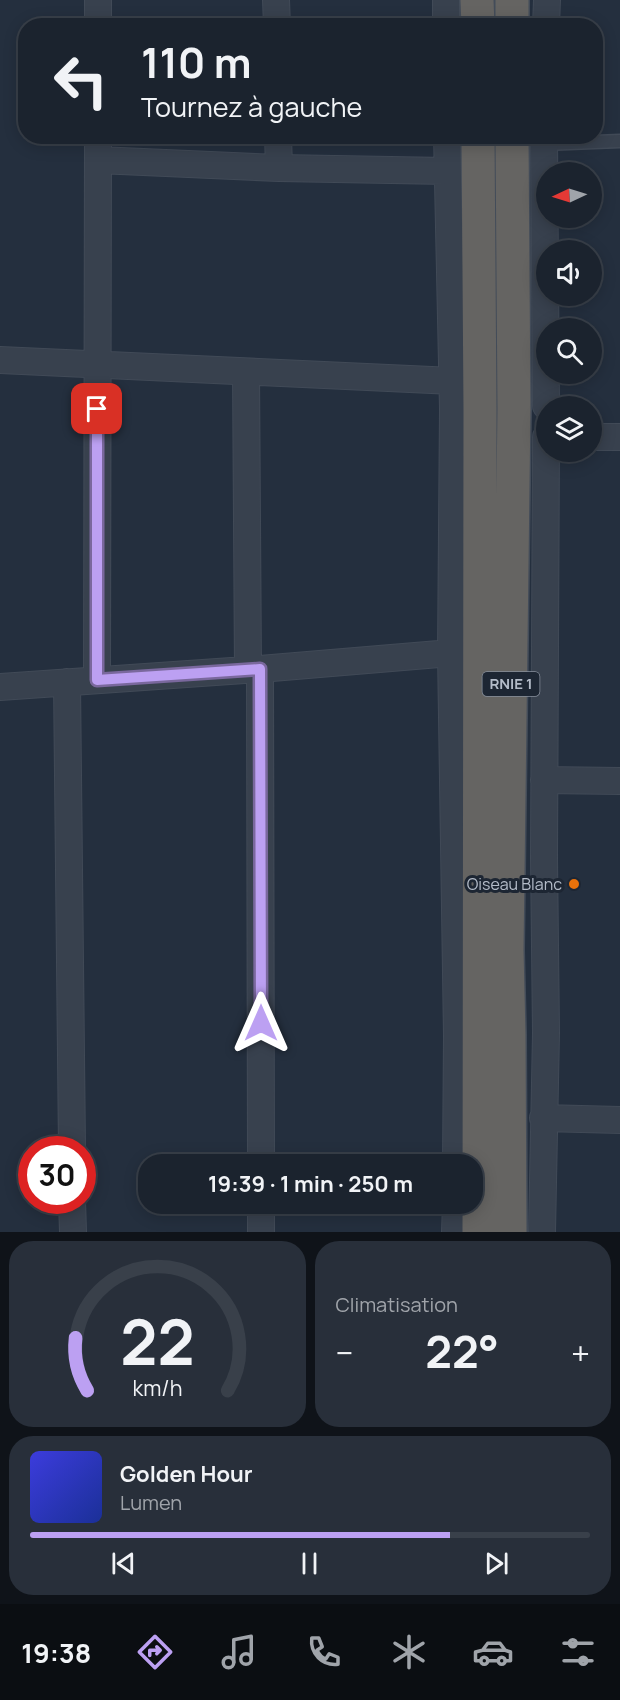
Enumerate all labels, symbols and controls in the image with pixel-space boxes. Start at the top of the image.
text: 110 m [141,33,252,91]
icon: left [42,42,120,120]
text: Tournez à gauche [141,88,362,125]
north arrow [536,162,602,228]
map controls [536,162,602,462]
button: sound [536,240,602,306]
button: search [536,318,602,384]
pin [71,383,122,434]
icon: arrive [80,392,113,425]
button: layers [536,396,602,462]
road number: RNIE 1 [482,672,540,696]
place label: Oiseau Blanc [467,873,562,895]
marker: Oiseau Blanc [567,877,581,891]
position arrow [229,991,293,1055]
speed limit sign: 30 [18,1136,96,1214]
text: 19:39 · 1 min · 250 m [208,1169,413,1199]
text: Climatisation [336,1291,458,1318]
text: 22 [120,1298,194,1384]
text: 22° [425,1320,499,1382]
text: − [336,1330,353,1375]
text: + [571,1330,590,1375]
text: km/h [132,1373,182,1402]
text: Golden Hour [120,1459,253,1489]
text: Lumen [120,1489,182,1516]
icon: previous [107,1547,140,1580]
icon: pause [293,1547,326,1580]
icon: next [480,1547,513,1580]
icon: directions [134,1631,176,1673]
icon: music [218,1631,260,1673]
icon: phone [303,1631,345,1673]
icon: climate [388,1631,430,1673]
icon: car [472,1631,514,1673]
icon: filters [557,1631,599,1673]
text: 19:38 [21,1634,91,1671]

